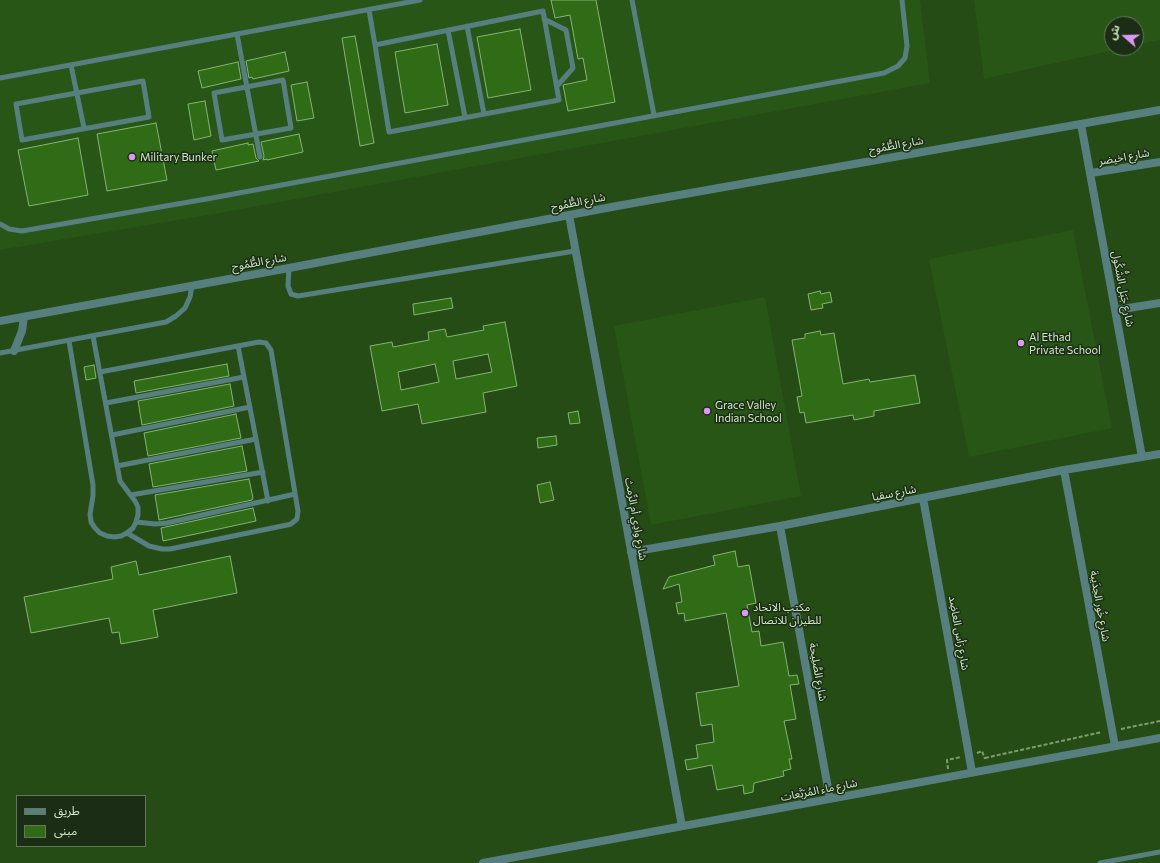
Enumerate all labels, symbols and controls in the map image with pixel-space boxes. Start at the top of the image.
north arrow [1104,16,1144,56]
text: ش [1105,23,1122,41]
street label: شارع الطُّمُوح [868,134,924,156]
street label: شارع اخيضر [1097,146,1151,168]
place label: Military Bunker [140,150,217,164]
marker: Military Bunker [127,152,137,162]
street label: شارع الطُّمُوح [550,190,606,214]
street label: شارع جَبَل الشُّكُول [1109,250,1137,328]
street label: شارع الطُّمُوح [231,251,287,273]
place label: Al Ethad Private School [1029,330,1101,356]
marker: Al Ethad Private School [1016,338,1026,348]
place label: Grace Valley Indian School [715,398,782,424]
marker: Grace Valley Indian School [702,406,712,416]
street label: شارع وادِي أم الرِّمث [622,476,650,562]
street label: شارع سقيا [871,482,917,504]
street label: شارع خُور الحِدَيبة [1087,569,1113,643]
street label: شارع رَأس العاضِد [946,595,972,671]
place label: مكتب الاتحاد للطيران للاتصال [753,600,821,626]
marker: مكتب الاتحاد للطيران للاتصال [740,608,750,618]
street label: شارع الصَّلِيحة [806,642,830,702]
street label: شارع ماء المُرَبَّعات [780,776,858,804]
legend [16,795,146,847]
text: طريق [54,803,80,817]
text: مبنى [54,823,77,837]

